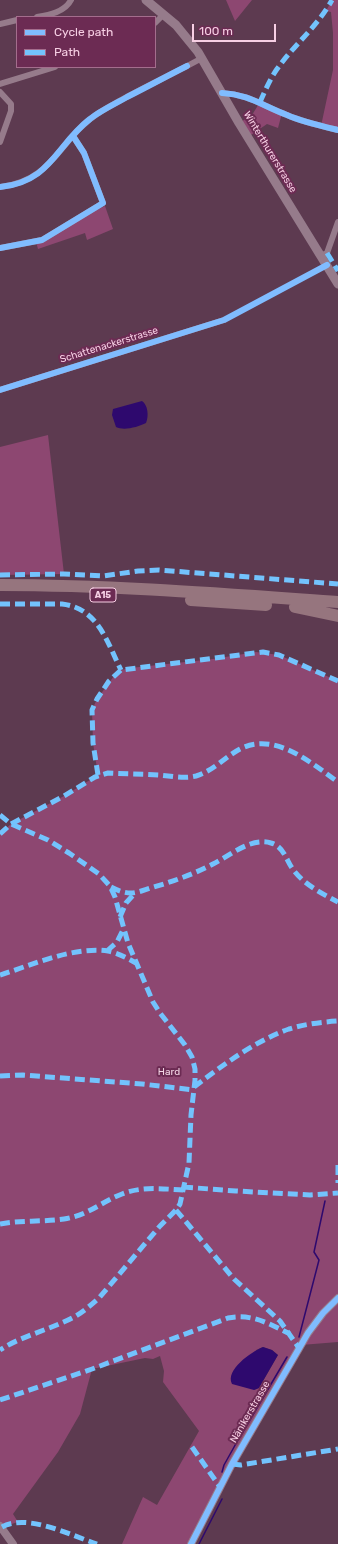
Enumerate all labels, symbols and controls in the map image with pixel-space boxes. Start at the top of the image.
legend [16,16,156,68]
scale bar [194,16,278,42]
text: 100 m [199,24,233,38]
text: Cycle path [54,25,113,39]
text: Path [54,45,80,59]
street label: Winterthurerstrasse [241,109,299,195]
street label: Schattenackerstrasse [58,324,160,366]
road number: A15 [90,588,116,602]
park label: Hard [158,1066,180,1078]
street label: Nänikerstrasse [227,1379,273,1445]

